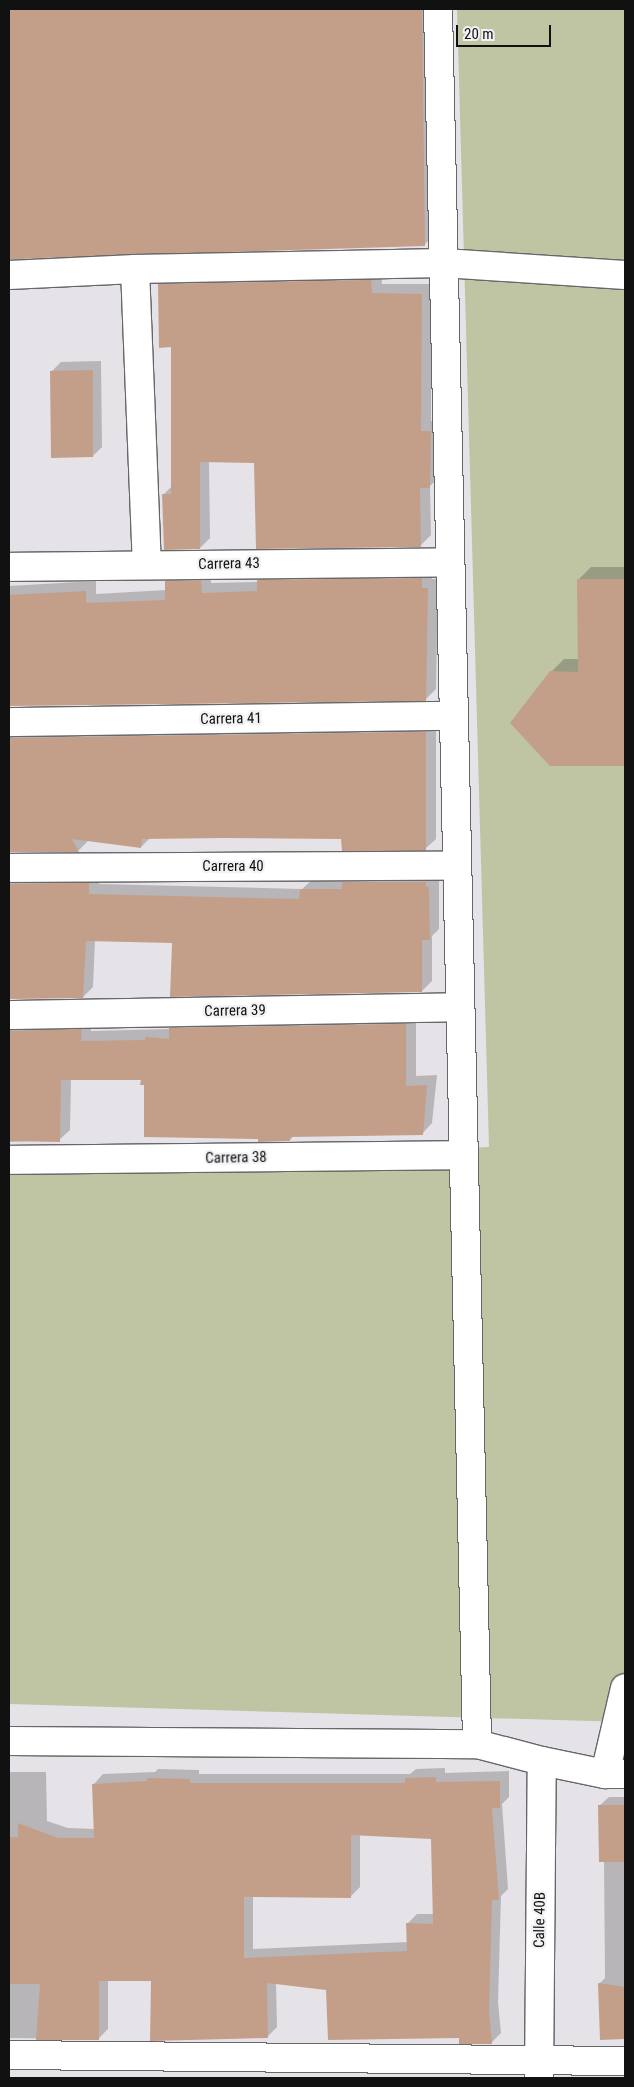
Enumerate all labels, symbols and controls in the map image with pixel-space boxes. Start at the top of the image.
scale bar [459,15,554,47]
text: 20 m [464,25,494,43]
street label: Carrera 43 [198,554,260,574]
street label: Carrera 41 [200,709,262,729]
street label: Carrera 40 [202,858,264,876]
street label: Carrera 39 [204,1001,266,1021]
street label: Carrera 38 [205,1148,267,1168]
street label: Calle 40B [531,1892,549,1948]

